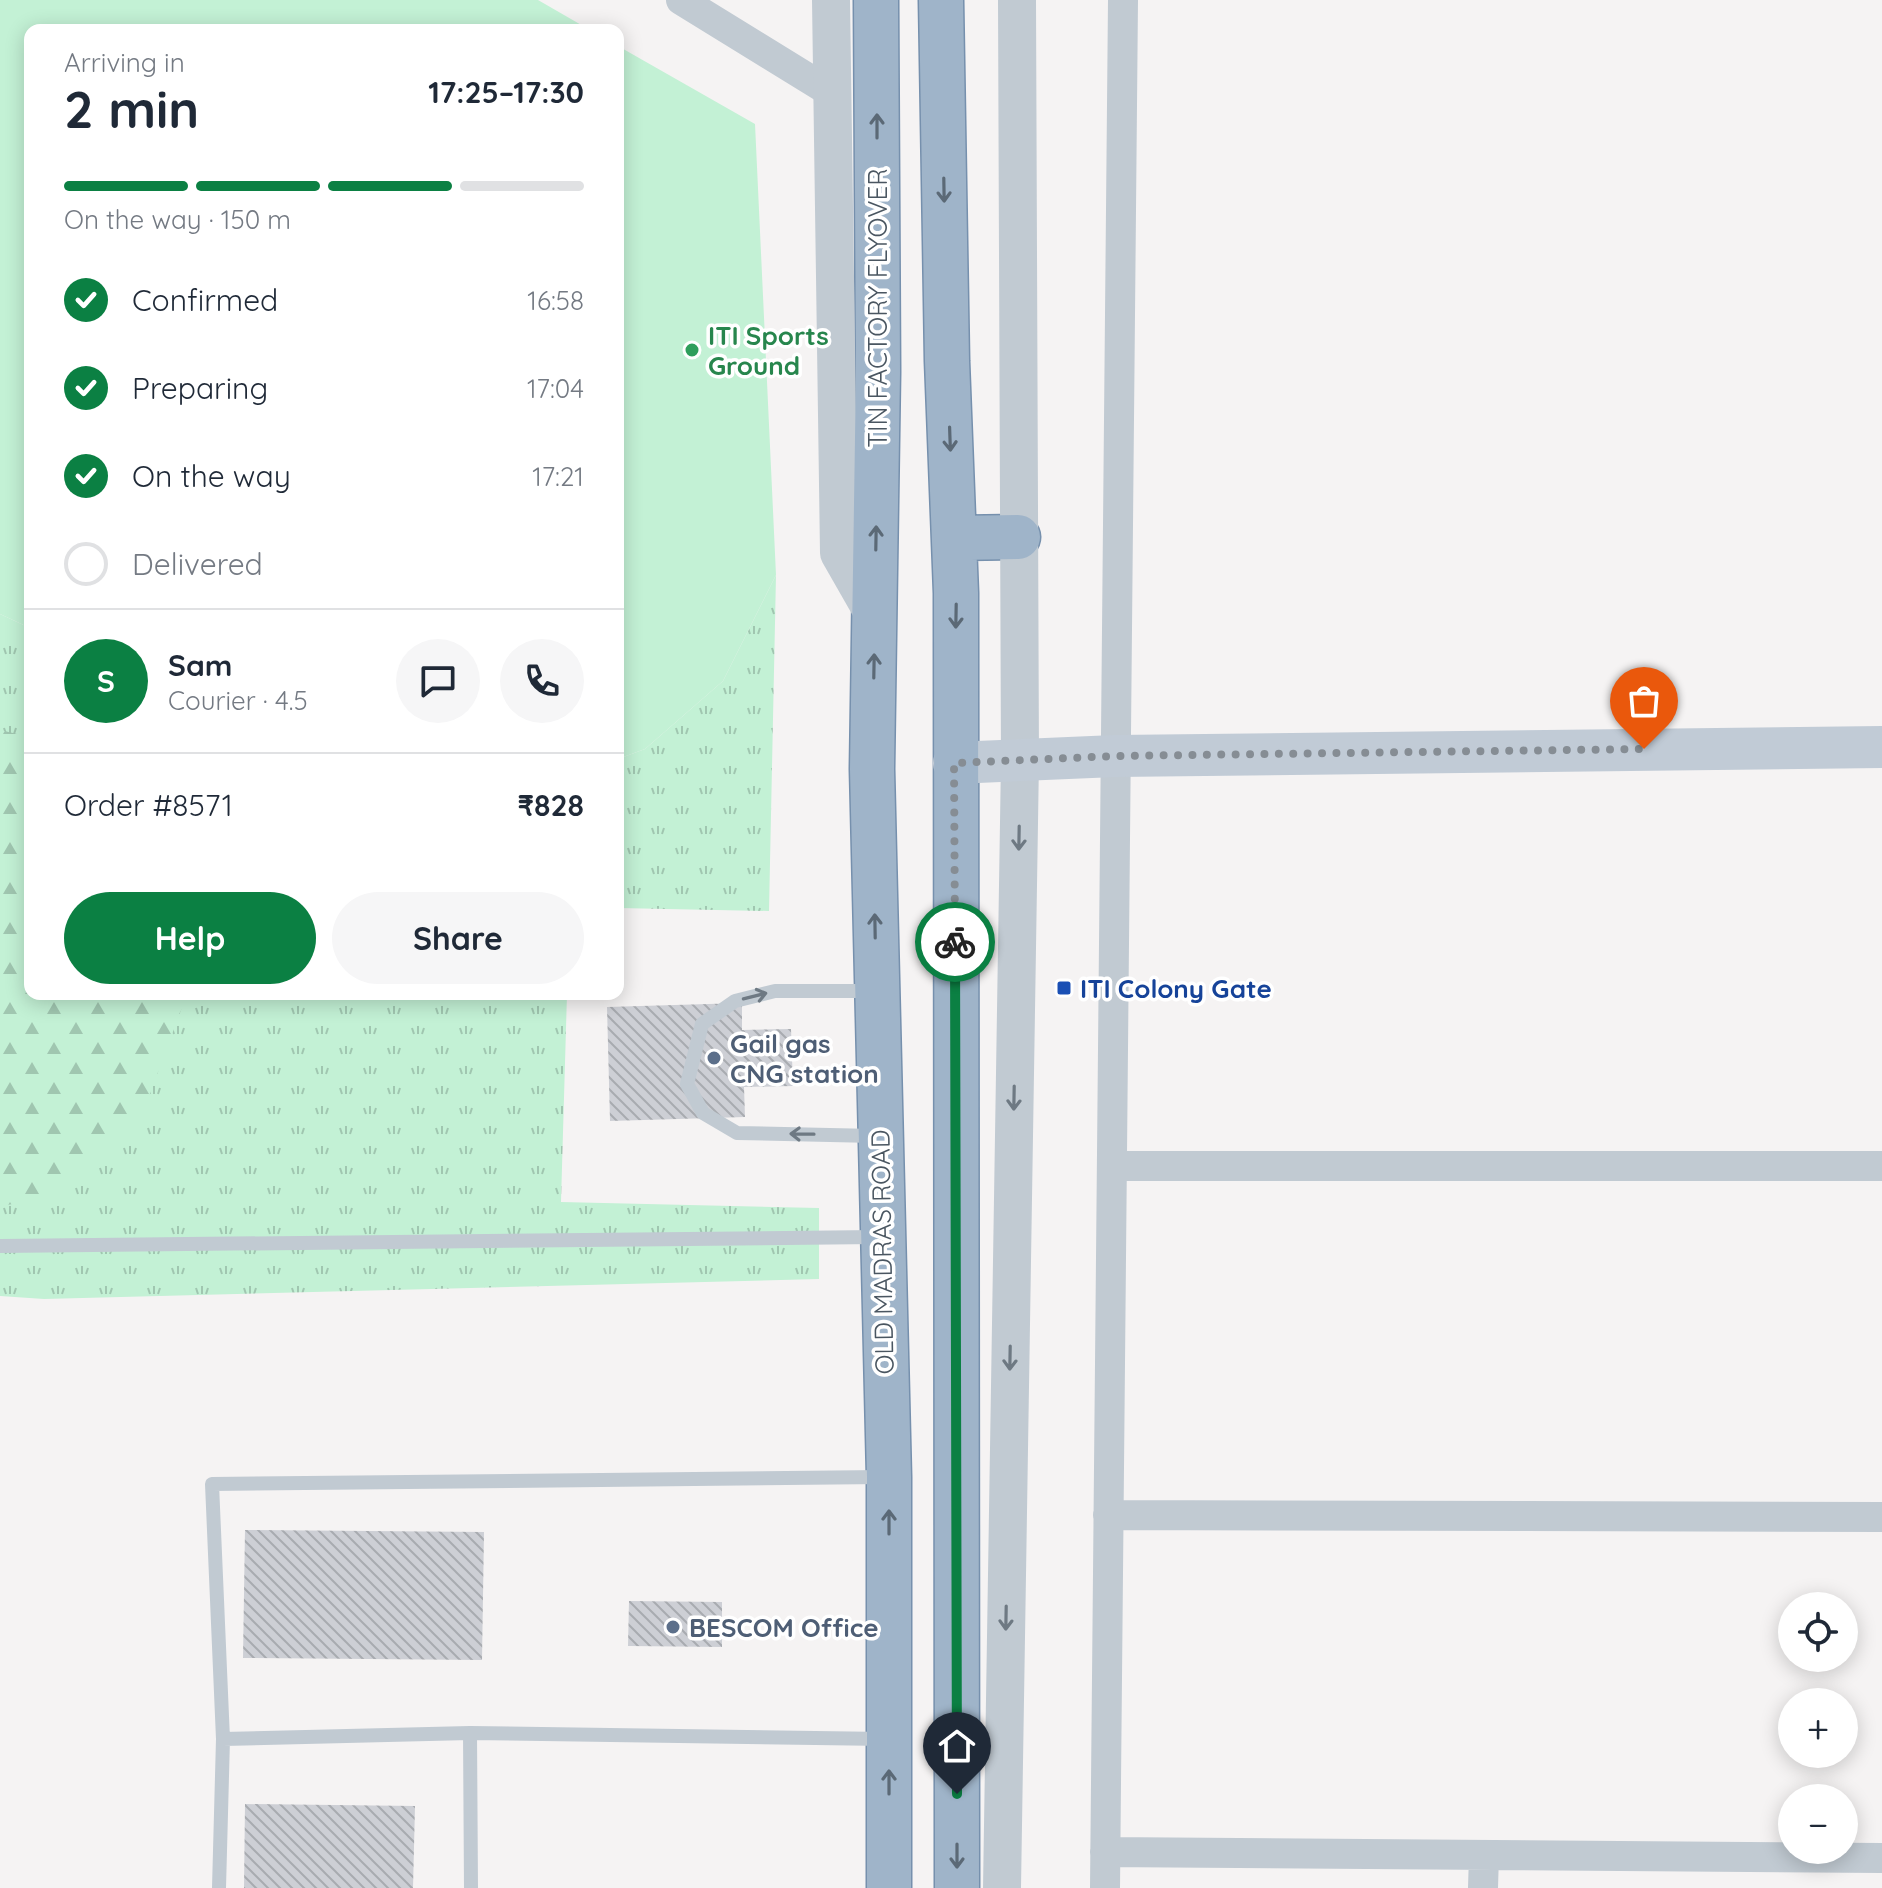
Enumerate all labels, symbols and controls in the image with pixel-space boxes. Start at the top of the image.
text: Arriving in [64,46,185,79]
text: 17:25–17:30 [428,73,584,111]
text: 2 min [64,76,199,141]
one-way arrow [869,113,885,140]
street label: TIN FACTORY FLYOVER [861,168,894,448]
one-way arrow [937,176,952,203]
text: On the way · 150 m [64,203,291,236]
icon: check [64,278,108,322]
text: Confirmed [132,281,278,319]
text: 16:58 [527,284,584,317]
place label: ITI Sports Ground [708,319,829,382]
marker: ITI Sports Ground [683,341,701,359]
icon: check [64,366,108,410]
text: Preparing [132,369,268,407]
text: 17:04 [527,372,584,405]
one-way arrow [943,425,958,452]
icon: check [64,454,108,498]
text: On the way [132,457,291,495]
text: 17:21 [532,460,584,493]
one-way arrow [868,525,884,552]
text: Delivered [132,545,263,583]
one-way arrow [948,602,964,629]
button: chat [396,639,480,723]
button: phone [500,639,584,723]
text: Sam [168,646,232,684]
one-way arrow [866,653,882,680]
text: S [97,662,115,700]
pin [1610,667,1678,749]
icon: bag [1622,679,1666,723]
text: Courier · 4.5 [168,684,308,717]
text: Order #8571 [64,786,233,824]
text: ₹828 [517,786,584,824]
one-way arrow [1011,824,1027,851]
button: Help [64,892,316,984]
button: Share [332,892,584,984]
courier [915,902,995,982]
one-way arrow [868,913,883,940]
icon: bike [933,920,977,964]
place label: ITI Colony Gate [1080,972,1272,1005]
marker: ITI Colony Gate [1055,979,1073,997]
one-way arrow [742,987,768,1002]
place label: Gail gas CNG station [730,1027,879,1090]
marker: Gail gas CNG station [705,1049,723,1067]
one-way arrow [1007,1084,1022,1111]
one-way arrow [789,1127,816,1142]
street label: OLD MADRAS ROAD [863,1129,901,1375]
one-way arrow [1002,1344,1018,1371]
one-way arrow [881,1509,897,1536]
map controls [1778,1592,1858,1864]
button: locate [1778,1592,1858,1672]
one-way arrow [998,1604,1014,1631]
place label: BESCOM Office [689,1611,879,1644]
marker: BESCOM Office [664,1618,682,1636]
button: + [1778,1688,1858,1768]
pin [923,1712,991,1794]
icon: home [935,1724,979,1768]
one-way arrow [881,1769,897,1796]
button: − [1778,1784,1858,1864]
one-way arrow [949,1842,965,1869]

